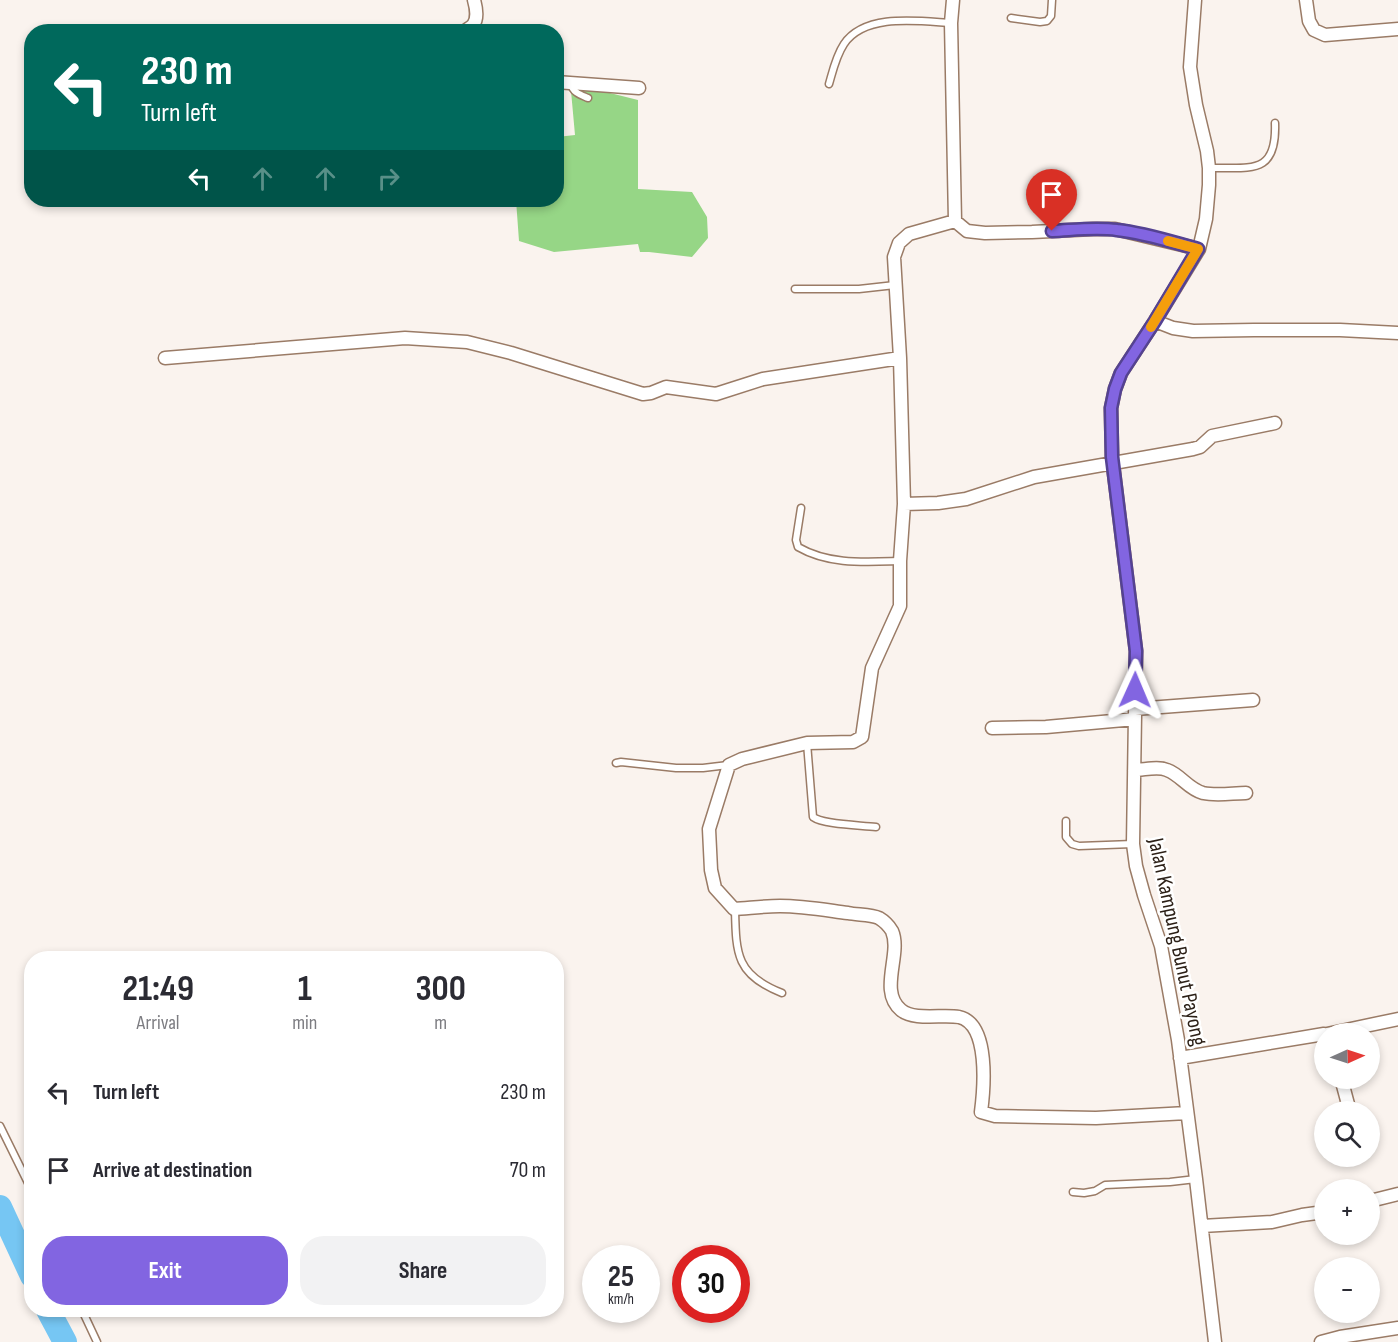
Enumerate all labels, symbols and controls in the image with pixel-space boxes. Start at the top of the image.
text: 230 m [141,46,233,97]
icon: left [42,48,120,126]
text: Turn left [141,97,217,129]
icon: left [183,162,216,195]
icon: ahead [246,162,279,195]
icon: ahead [309,162,342,195]
icon: right [372,162,405,195]
pin [1026,169,1077,231]
icon: arrive [1035,178,1068,211]
position arrow [1103,658,1167,722]
street label: Jalan Kampung Bunut Payong [1142,835,1212,1049]
text: 21:49 [122,968,194,1011]
text: 1 [298,968,312,1011]
text: 300 [415,968,466,1011]
text: Arrival [137,1011,180,1035]
text: min [292,1011,317,1035]
text: m [434,1011,447,1035]
north arrow [1314,1023,1380,1089]
map controls [1314,1023,1380,1323]
icon: left [42,1076,75,1109]
text: Turn left [93,1079,159,1106]
text: 230 m [500,1079,546,1106]
button: search [1314,1101,1380,1167]
icon: arrive [42,1154,75,1187]
text: Arrive at destination [93,1157,252,1184]
text: 70 m [510,1157,546,1184]
button: + [1314,1179,1380,1245]
button: Exit [42,1236,288,1305]
button: Share [300,1236,546,1305]
speed limit sign: 30 [672,1245,750,1323]
button: − [1314,1257,1380,1323]
text: 25 [608,1259,634,1295]
text: km/h [608,1290,634,1309]

